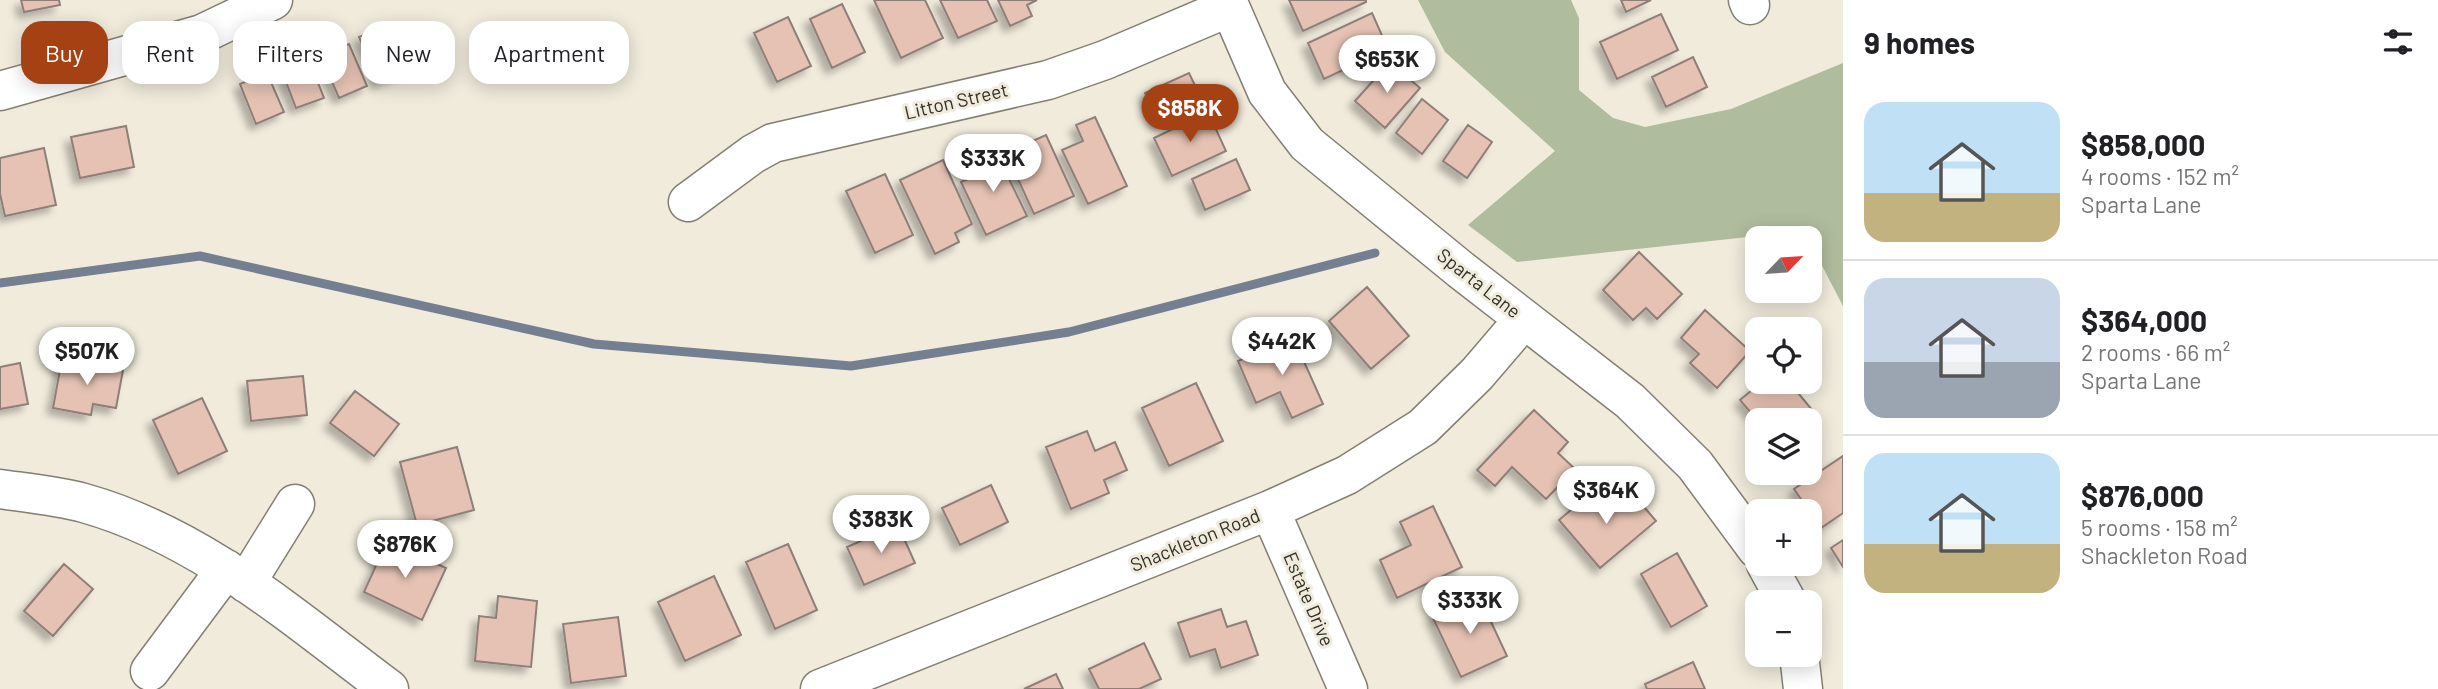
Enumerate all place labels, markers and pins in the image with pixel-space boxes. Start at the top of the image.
pin: $653K [1338,36,1436,95]
pin: $858K [1141,85,1239,144]
pin: $333K [944,134,1042,194]
pin: $442K [1233,318,1331,377]
pin: $507K [38,328,136,387]
pin: $364K [1557,466,1655,526]
pin: $383K [832,496,930,555]
pin: $876K [356,520,454,580]
pin: $333K [1421,576,1519,636]

